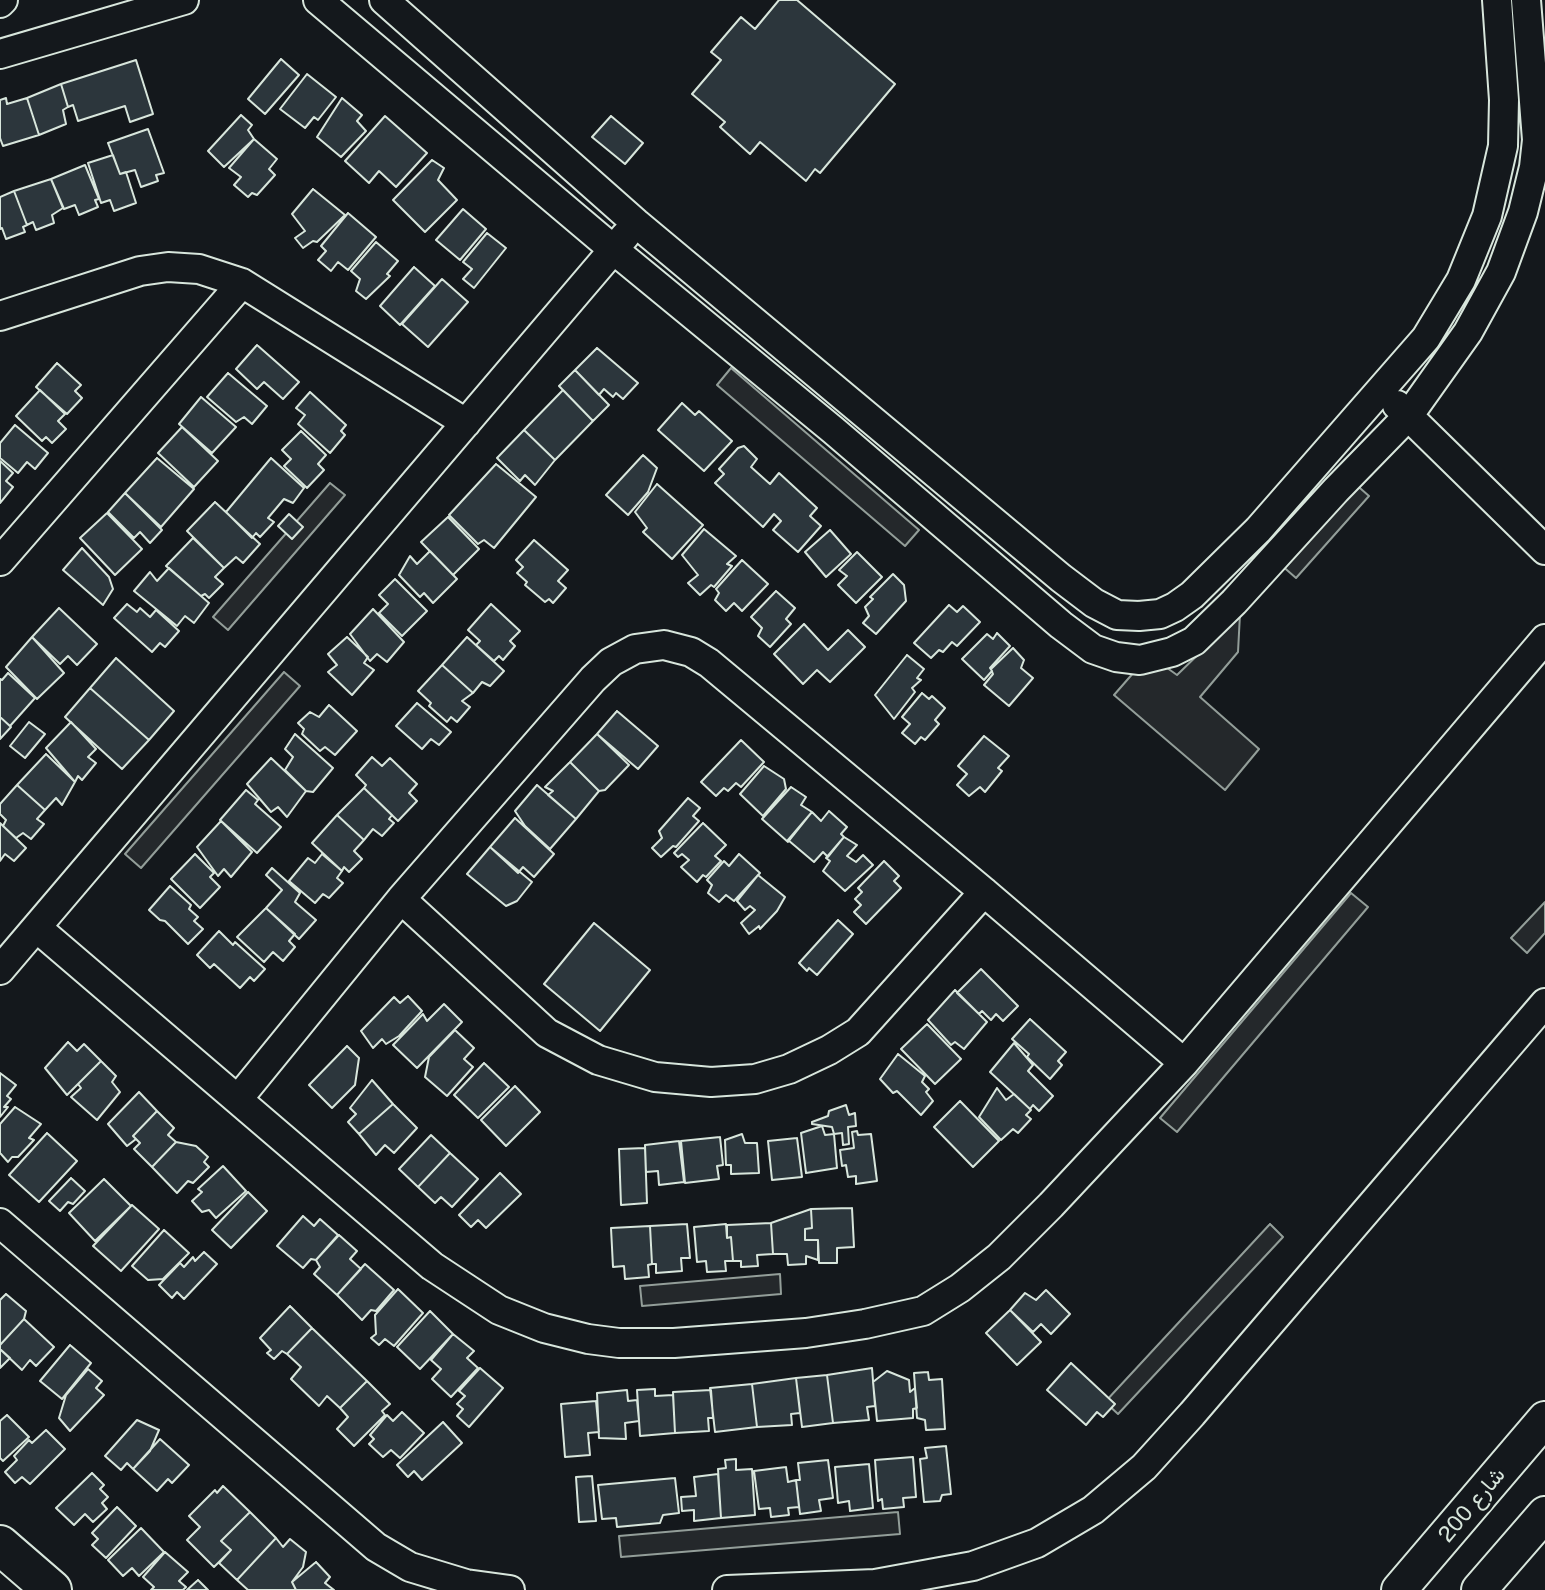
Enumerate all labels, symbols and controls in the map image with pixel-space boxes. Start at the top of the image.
street label: شارع 200 [1433,1462,1511,1548]

